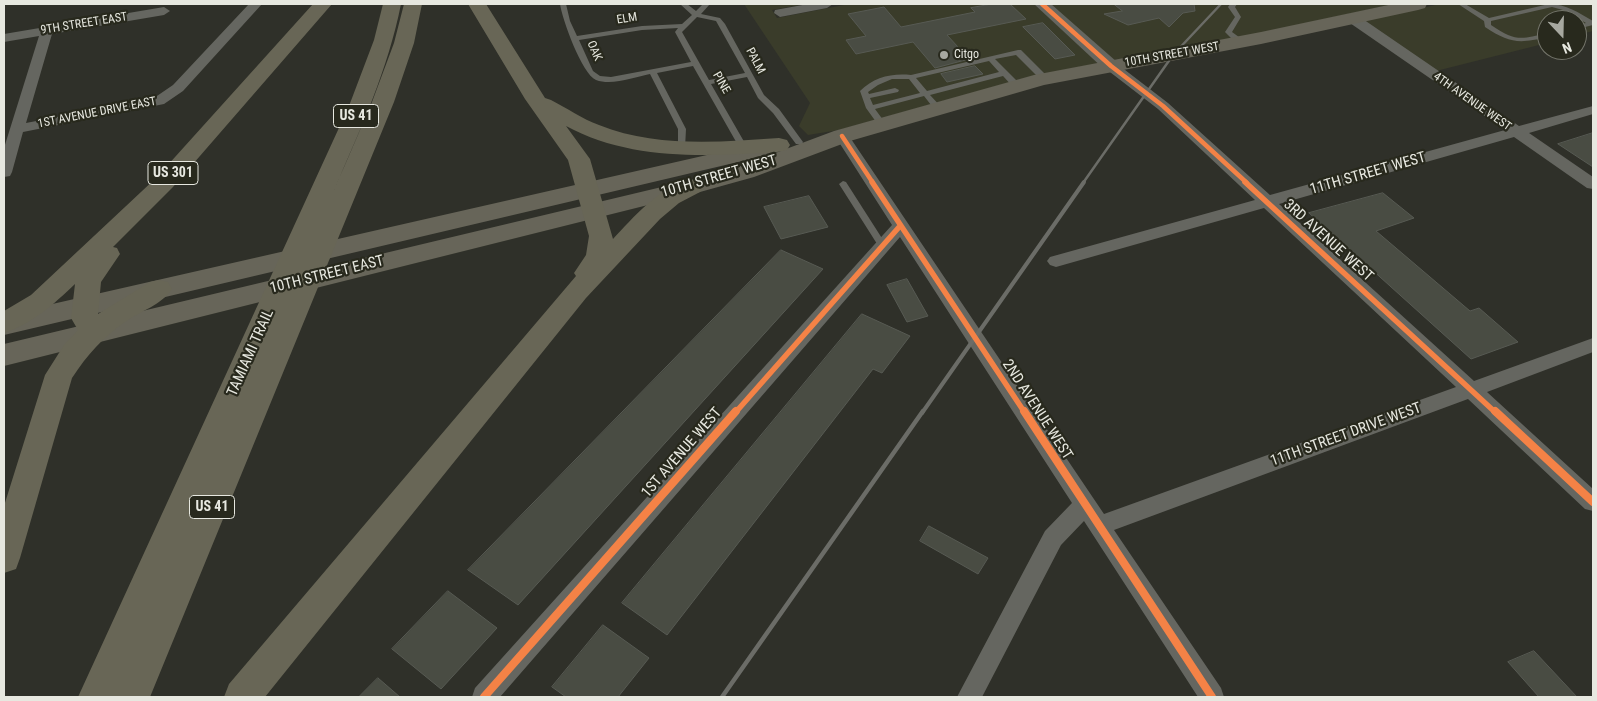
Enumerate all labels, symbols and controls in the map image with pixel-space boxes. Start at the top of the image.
street label: 9TH STREET EAST [40,10,128,38]
street label: ELM [616,10,638,28]
north arrow [1537,10,1587,60]
street label: OAK [583,39,605,63]
text: N [1560,39,1574,57]
street label: 10TH STREET WEST [1124,40,1220,70]
street label: PALM [742,45,768,77]
place label: Citgo [954,48,979,62]
marker: Citgo [938,49,950,61]
street label: PINE [709,69,733,97]
street label: 4TH AVENUE WEST [1430,70,1514,134]
street label: 1ST AVENUE DRIVE EAST [37,94,157,132]
road number: US 41 [334,104,378,128]
street label: 11TH STREET WEST [1308,149,1428,199]
street label: 10TH STREET WEST [659,152,779,202]
road number: US 301 [148,162,198,184]
street label: 3RD AVENUE WEST [1279,196,1377,286]
street label: 10TH STREET EAST [268,252,386,298]
street label: TAMIAMI TRAIL [224,307,278,399]
street label: 2ND AVENUE WEST [998,357,1076,463]
street label: 11TH STREET DRIVE WEST [1268,399,1424,471]
street label: 1ST AVENUE WEST [638,404,726,502]
road number: US 41 [190,496,234,518]

